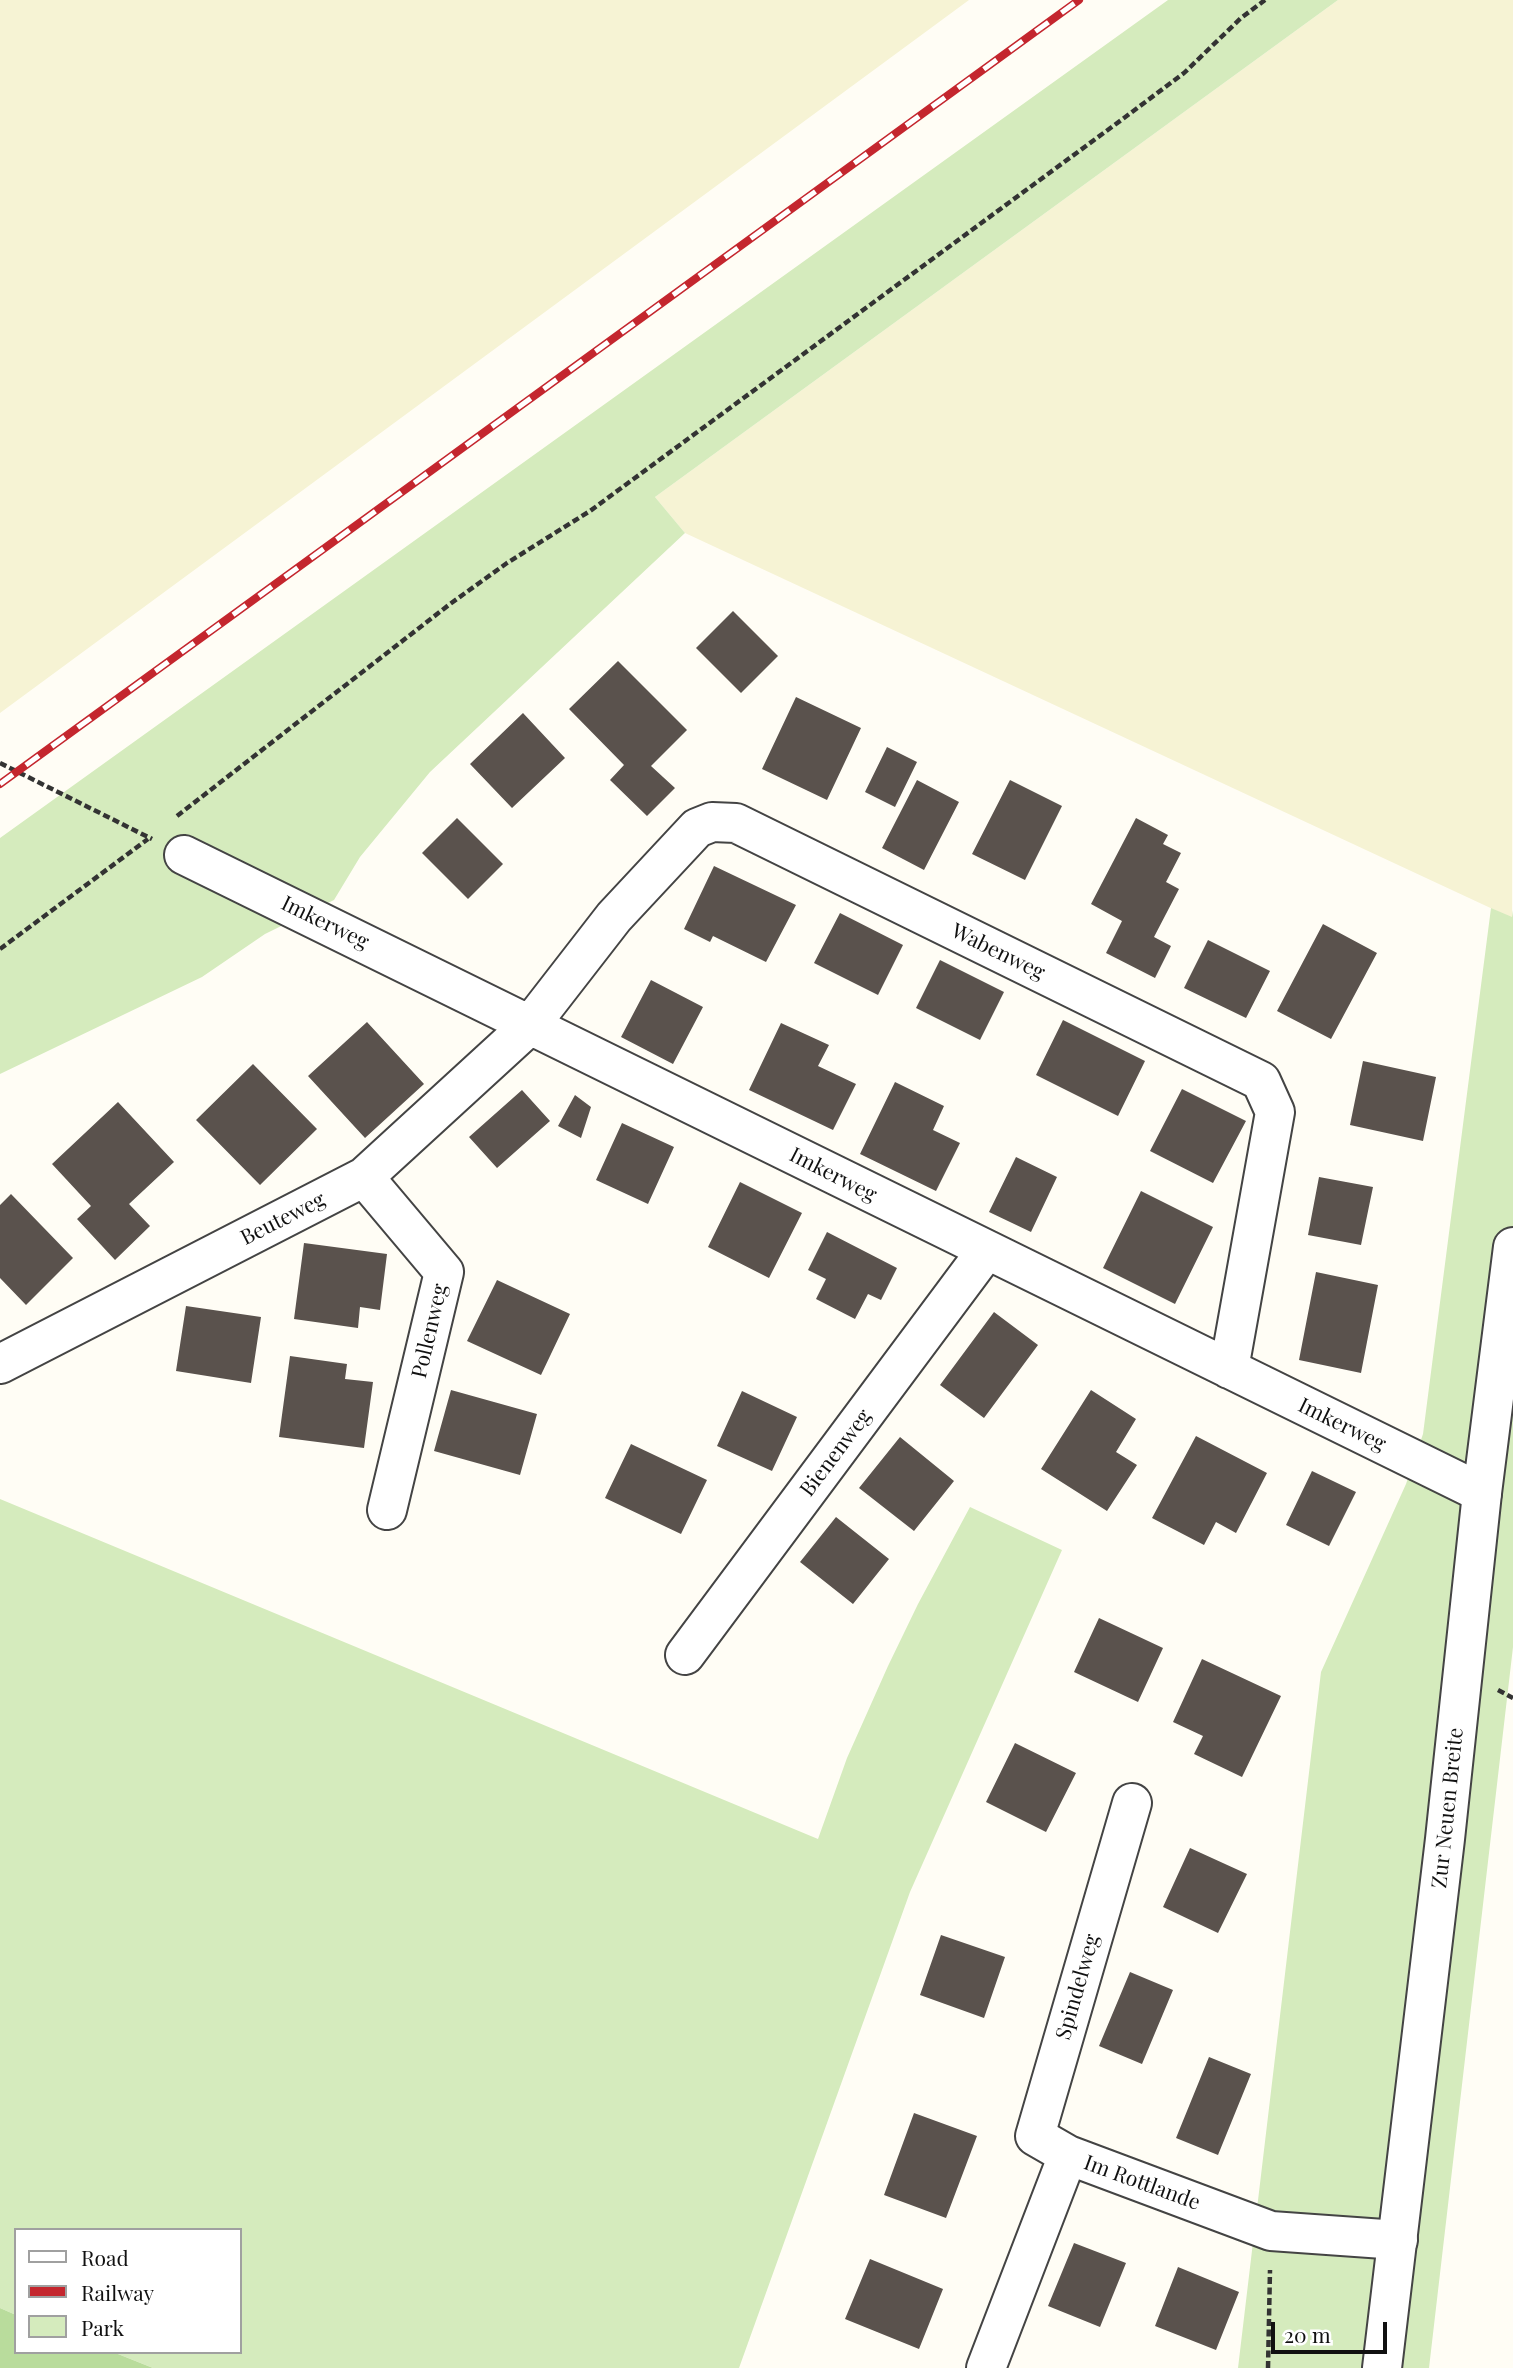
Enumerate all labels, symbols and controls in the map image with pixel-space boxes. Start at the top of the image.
street label: Imkerweg [277,891,373,955]
street label: Wabenweg [947,919,1049,985]
street label: Imkerweg [785,1142,881,1208]
street label: Beuteweg [236,1187,330,1251]
street label: Pollenweg [407,1281,453,1381]
street label: Imkerweg [1294,1393,1390,1457]
street label: Bienenweg [795,1404,877,1502]
street label: Zur Neuen Breite [1427,1726,1469,1890]
street label: Spindelweg [1051,1931,1105,2043]
street label: Im Rottlande [1080,2150,1204,2216]
legend [14,2228,242,2354]
text: Road [81,2243,129,2271]
text: Railway [81,2278,154,2306]
scale bar [1275,2308,1390,2352]
text: Park [81,2313,124,2341]
text: 20 m [1284,2320,1331,2348]

